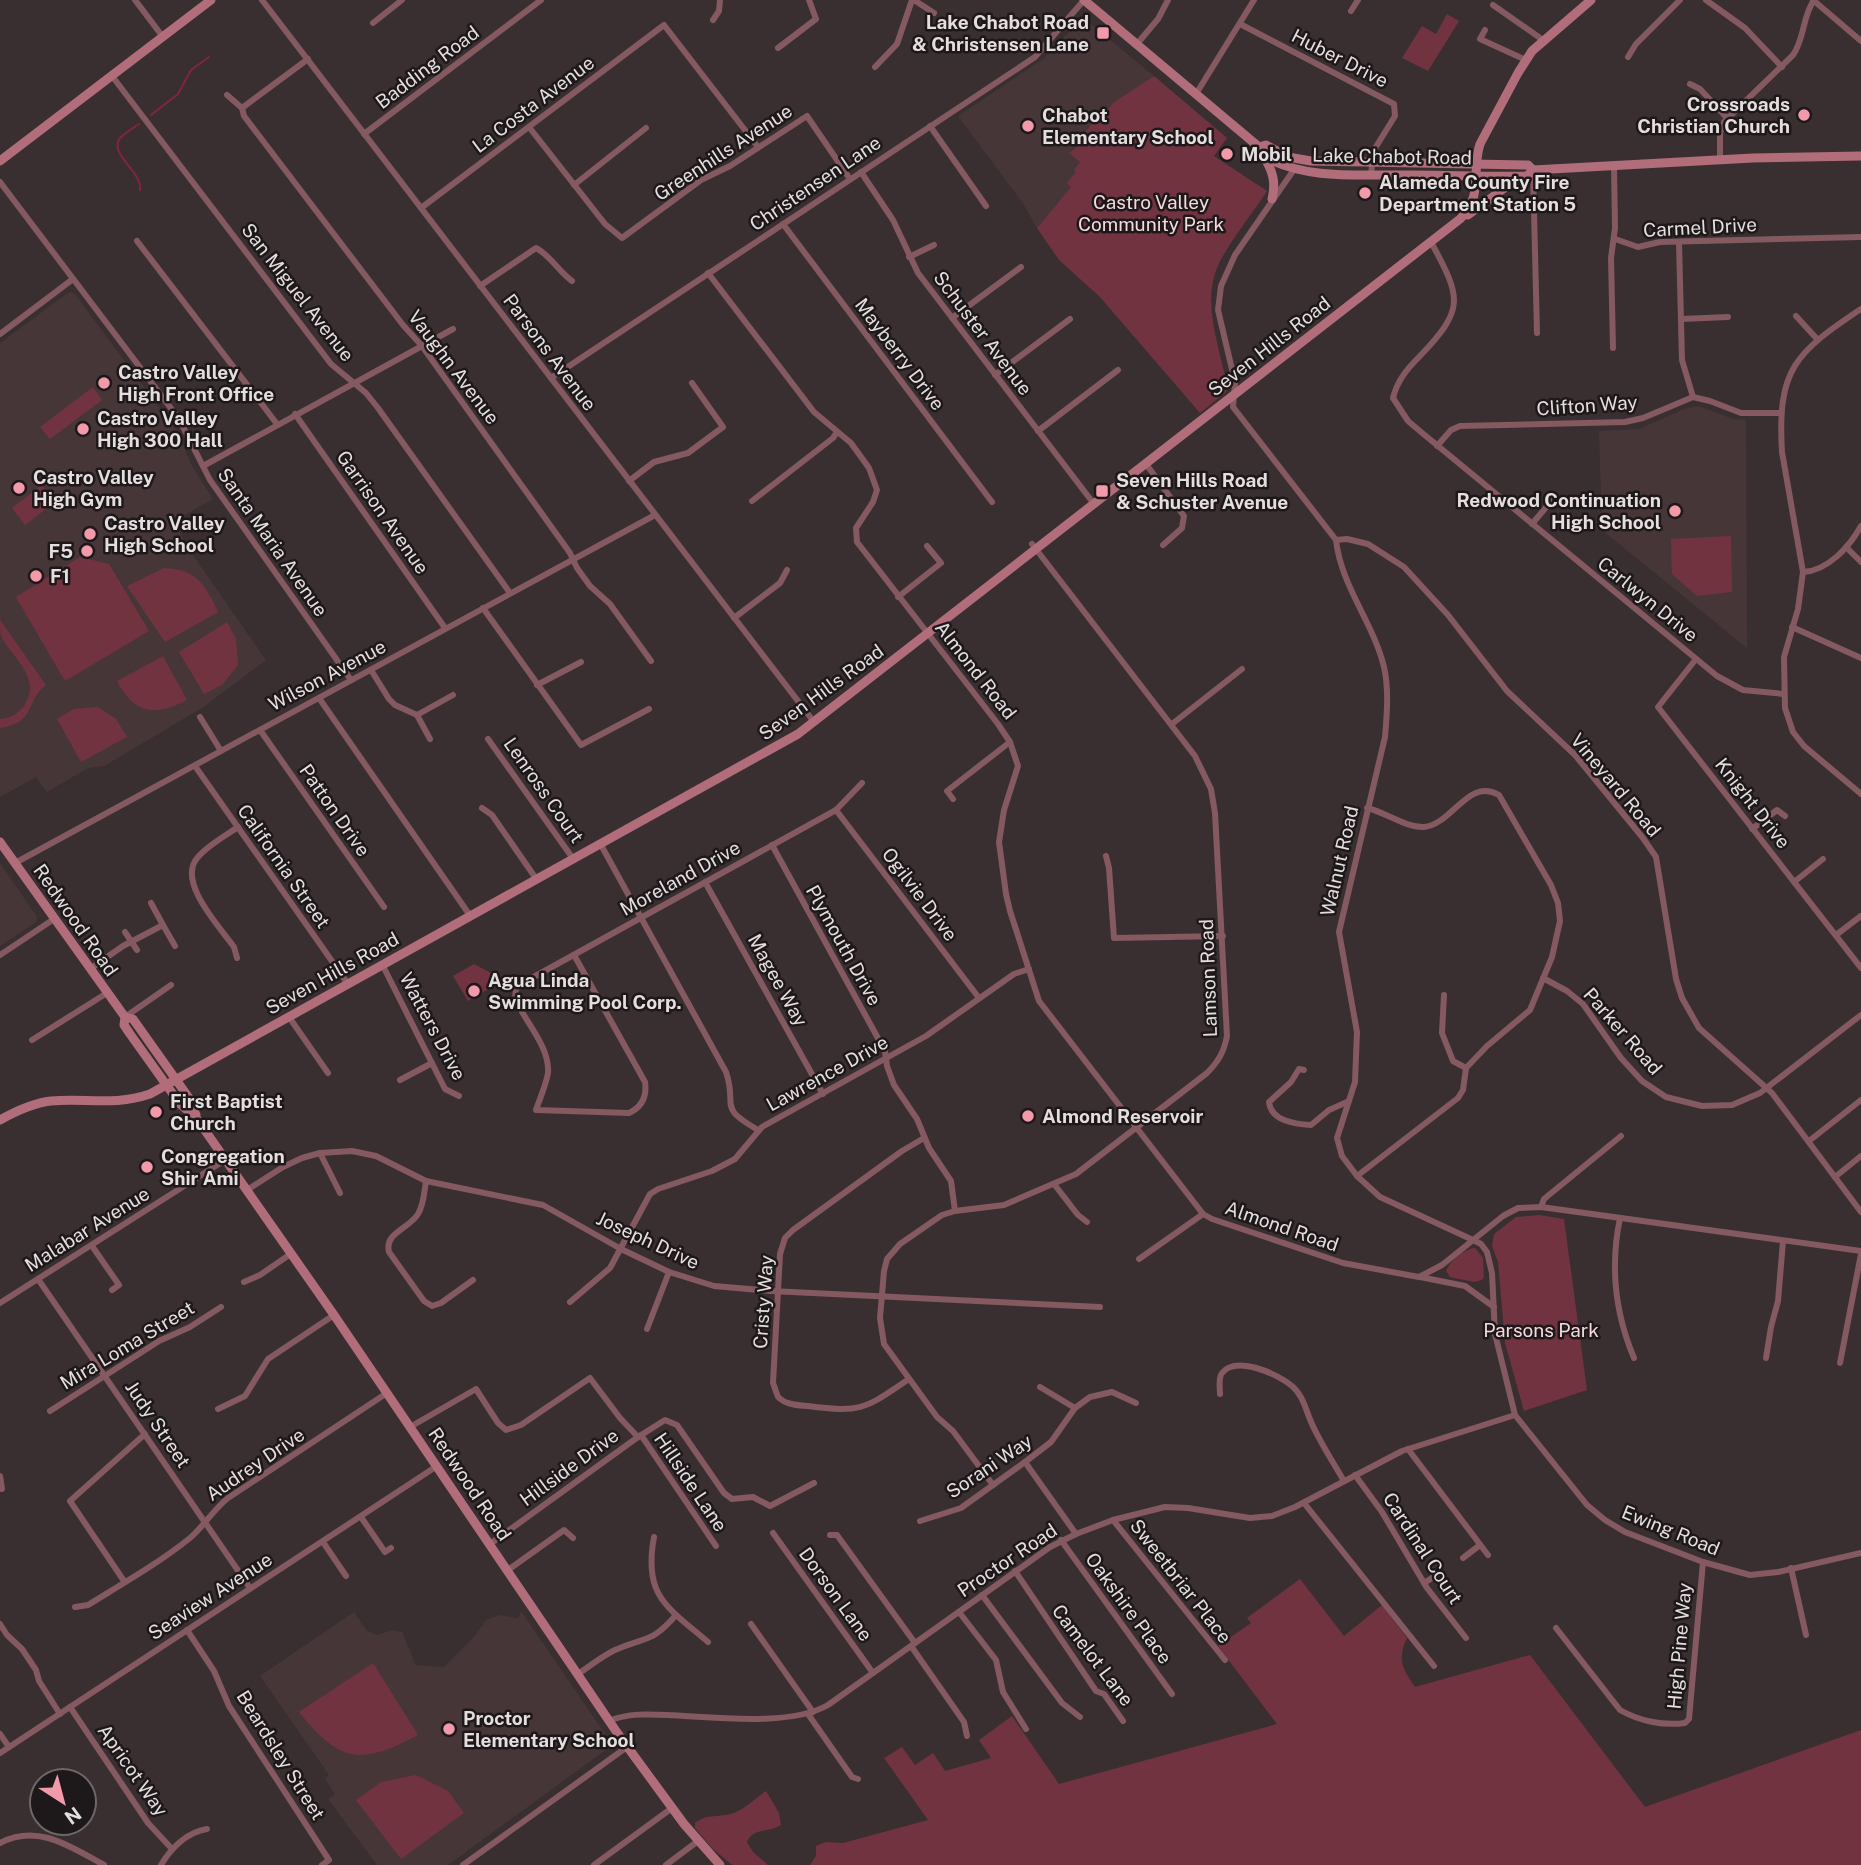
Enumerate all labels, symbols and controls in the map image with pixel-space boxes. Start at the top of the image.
place label: Lake Chabot Road & Christensen Lane [912,11,1089,55]
street label: Badding Road [371,21,483,113]
street label: Huber Drive [1288,24,1392,92]
marker: Lake Chabot Road & Christensen Lane [1095,25,1111,41]
street label: La Costa Avenue [468,51,598,157]
place label: Crossroads Christian Church [1637,93,1790,137]
street label: Greenhills Avenue [650,99,796,205]
place label: Chabot Elementary School [1042,104,1214,148]
marker: Crossroads Christian Church [1796,107,1812,123]
marker: Chabot Elementary School [1020,118,1036,134]
street label: Christensen Lane [745,131,885,235]
place label: Mobil [1241,143,1292,165]
street label: Lake Chabot Road [1312,144,1472,168]
marker: Mobil [1219,146,1235,162]
place label: Alameda County Fire Department Station 5 [1379,171,1576,215]
marker: Alameda County Fire Department Station 5 [1357,185,1373,201]
park label: Castro Valley Community Park [1078,191,1224,235]
street label: Carmel Drive [1643,213,1757,241]
street label: San Miguel Avenue [237,219,359,365]
street label: Schuster Avenue [929,267,1037,399]
street label: Parsons Avenue [499,289,601,415]
street label: Seven Hills Road [1204,292,1334,400]
street label: Mayberry Drive [851,294,949,414]
street label: Vaughn Avenue [404,306,504,428]
place label: Castro Valley High Front Office [118,361,274,405]
marker: Castro Valley High Front Office [96,375,112,391]
street label: Clifton Way [1536,391,1638,419]
place label: Castro Valley High 300 Hall [97,407,223,451]
marker: Castro Valley High 300 Hall [75,421,91,437]
street label: Garrison Avenue [332,446,434,578]
street label: Santa Maria Avenue [214,464,332,620]
place label: Castro Valley High Gym [33,466,154,510]
place label: Seven Hills Road & Schuster Avenue [1116,469,1288,513]
marker: Castro Valley High Gym [11,480,27,496]
marker: Seven Hills Road & Schuster Avenue [1094,483,1110,499]
place label: Redwood Continuation High School [1456,489,1661,533]
marker: Redwood Continuation High School [1667,503,1683,519]
place label: Castro Valley High School [104,512,225,556]
marker: Castro Valley High School [82,526,98,542]
place label: F5 [49,540,73,562]
marker: F5 [79,543,95,559]
street label: Carlwyn Drive [1593,552,1703,646]
place label: F1 [50,565,70,587]
marker: F1 [28,568,44,584]
street label: Almond Road [931,617,1021,723]
street label: Wilson Avenue [265,635,389,715]
street label: Seven Hills Road [754,639,888,745]
street label: Vineyard Road [1566,729,1666,841]
street label: Lenross Court [500,733,588,847]
street label: Knight Drive [1711,754,1795,852]
street label: Patton Drive [295,760,375,860]
street label: California Street [233,800,335,932]
street label: Walnut Road [1316,804,1362,918]
street label: Moreland Drive [616,836,744,920]
street label: Ogilvie Drive [878,843,962,945]
street label: Redwood Road [29,860,123,980]
street label: Plymouth Drive [802,881,886,1009]
street label: Lamson Road [1195,918,1221,1038]
street label: Seven Hills Road [262,927,402,1019]
street label: Magee Way [744,930,812,1030]
street label: Watters Drive [395,968,471,1084]
place label: Agua Linda Swimming Pool Corp. [488,969,682,1013]
marker: Agua Linda Swimming Pool Corp. [466,983,482,999]
street label: Parker Road [1579,983,1667,1079]
street label: Lawrence Drive [762,1030,892,1116]
place label: First Baptist Church [170,1090,283,1134]
marker: First Baptist Church [148,1104,164,1120]
place label: Almond Reservoir [1042,1105,1203,1127]
marker: Almond Reservoir [1020,1108,1036,1124]
place label: Congregation Shir Ami [161,1145,285,1189]
marker: Congregation Shir Ami [139,1159,155,1175]
street label: Malabar Avenue [21,1182,153,1276]
street label: Almond Road [1223,1196,1341,1256]
street label: Joseph Drive [593,1207,703,1273]
street label: Cristy Way [749,1254,777,1350]
street label: Mira Loma Street [56,1296,198,1394]
park label: Parsons Park [1483,1319,1599,1341]
street label: Judy Street [121,1376,195,1472]
street label: Audrey Drive [202,1423,308,1505]
street label: Redwood Road [424,1423,516,1545]
street label: Hillside Drive [515,1424,623,1510]
street label: Hillside Lane [650,1429,732,1535]
street label: Sorani Way [942,1429,1036,1503]
street label: Cardinal Court [1379,1488,1467,1608]
street label: Ewing Road [1619,1500,1723,1560]
street label: Sweetbriar Place [1126,1515,1236,1647]
street label: Proctor Road [953,1519,1061,1601]
street label: Dorson Lane [795,1543,877,1645]
street label: Seaview Avenue [144,1548,276,1644]
street label: Oakshire Place [1081,1548,1177,1668]
street label: High Pine Way [1663,1582,1695,1710]
street label: Camelot Lane [1048,1600,1138,1710]
street label: Beardsley Street [232,1686,330,1824]
place label: Proctor Elementary School [463,1707,635,1751]
street label: Apricot Way [93,1720,173,1820]
marker: Proctor Elementary School [441,1721,457,1737]
north arrow [28,1767,98,1837]
text: N [61,1802,85,1829]

